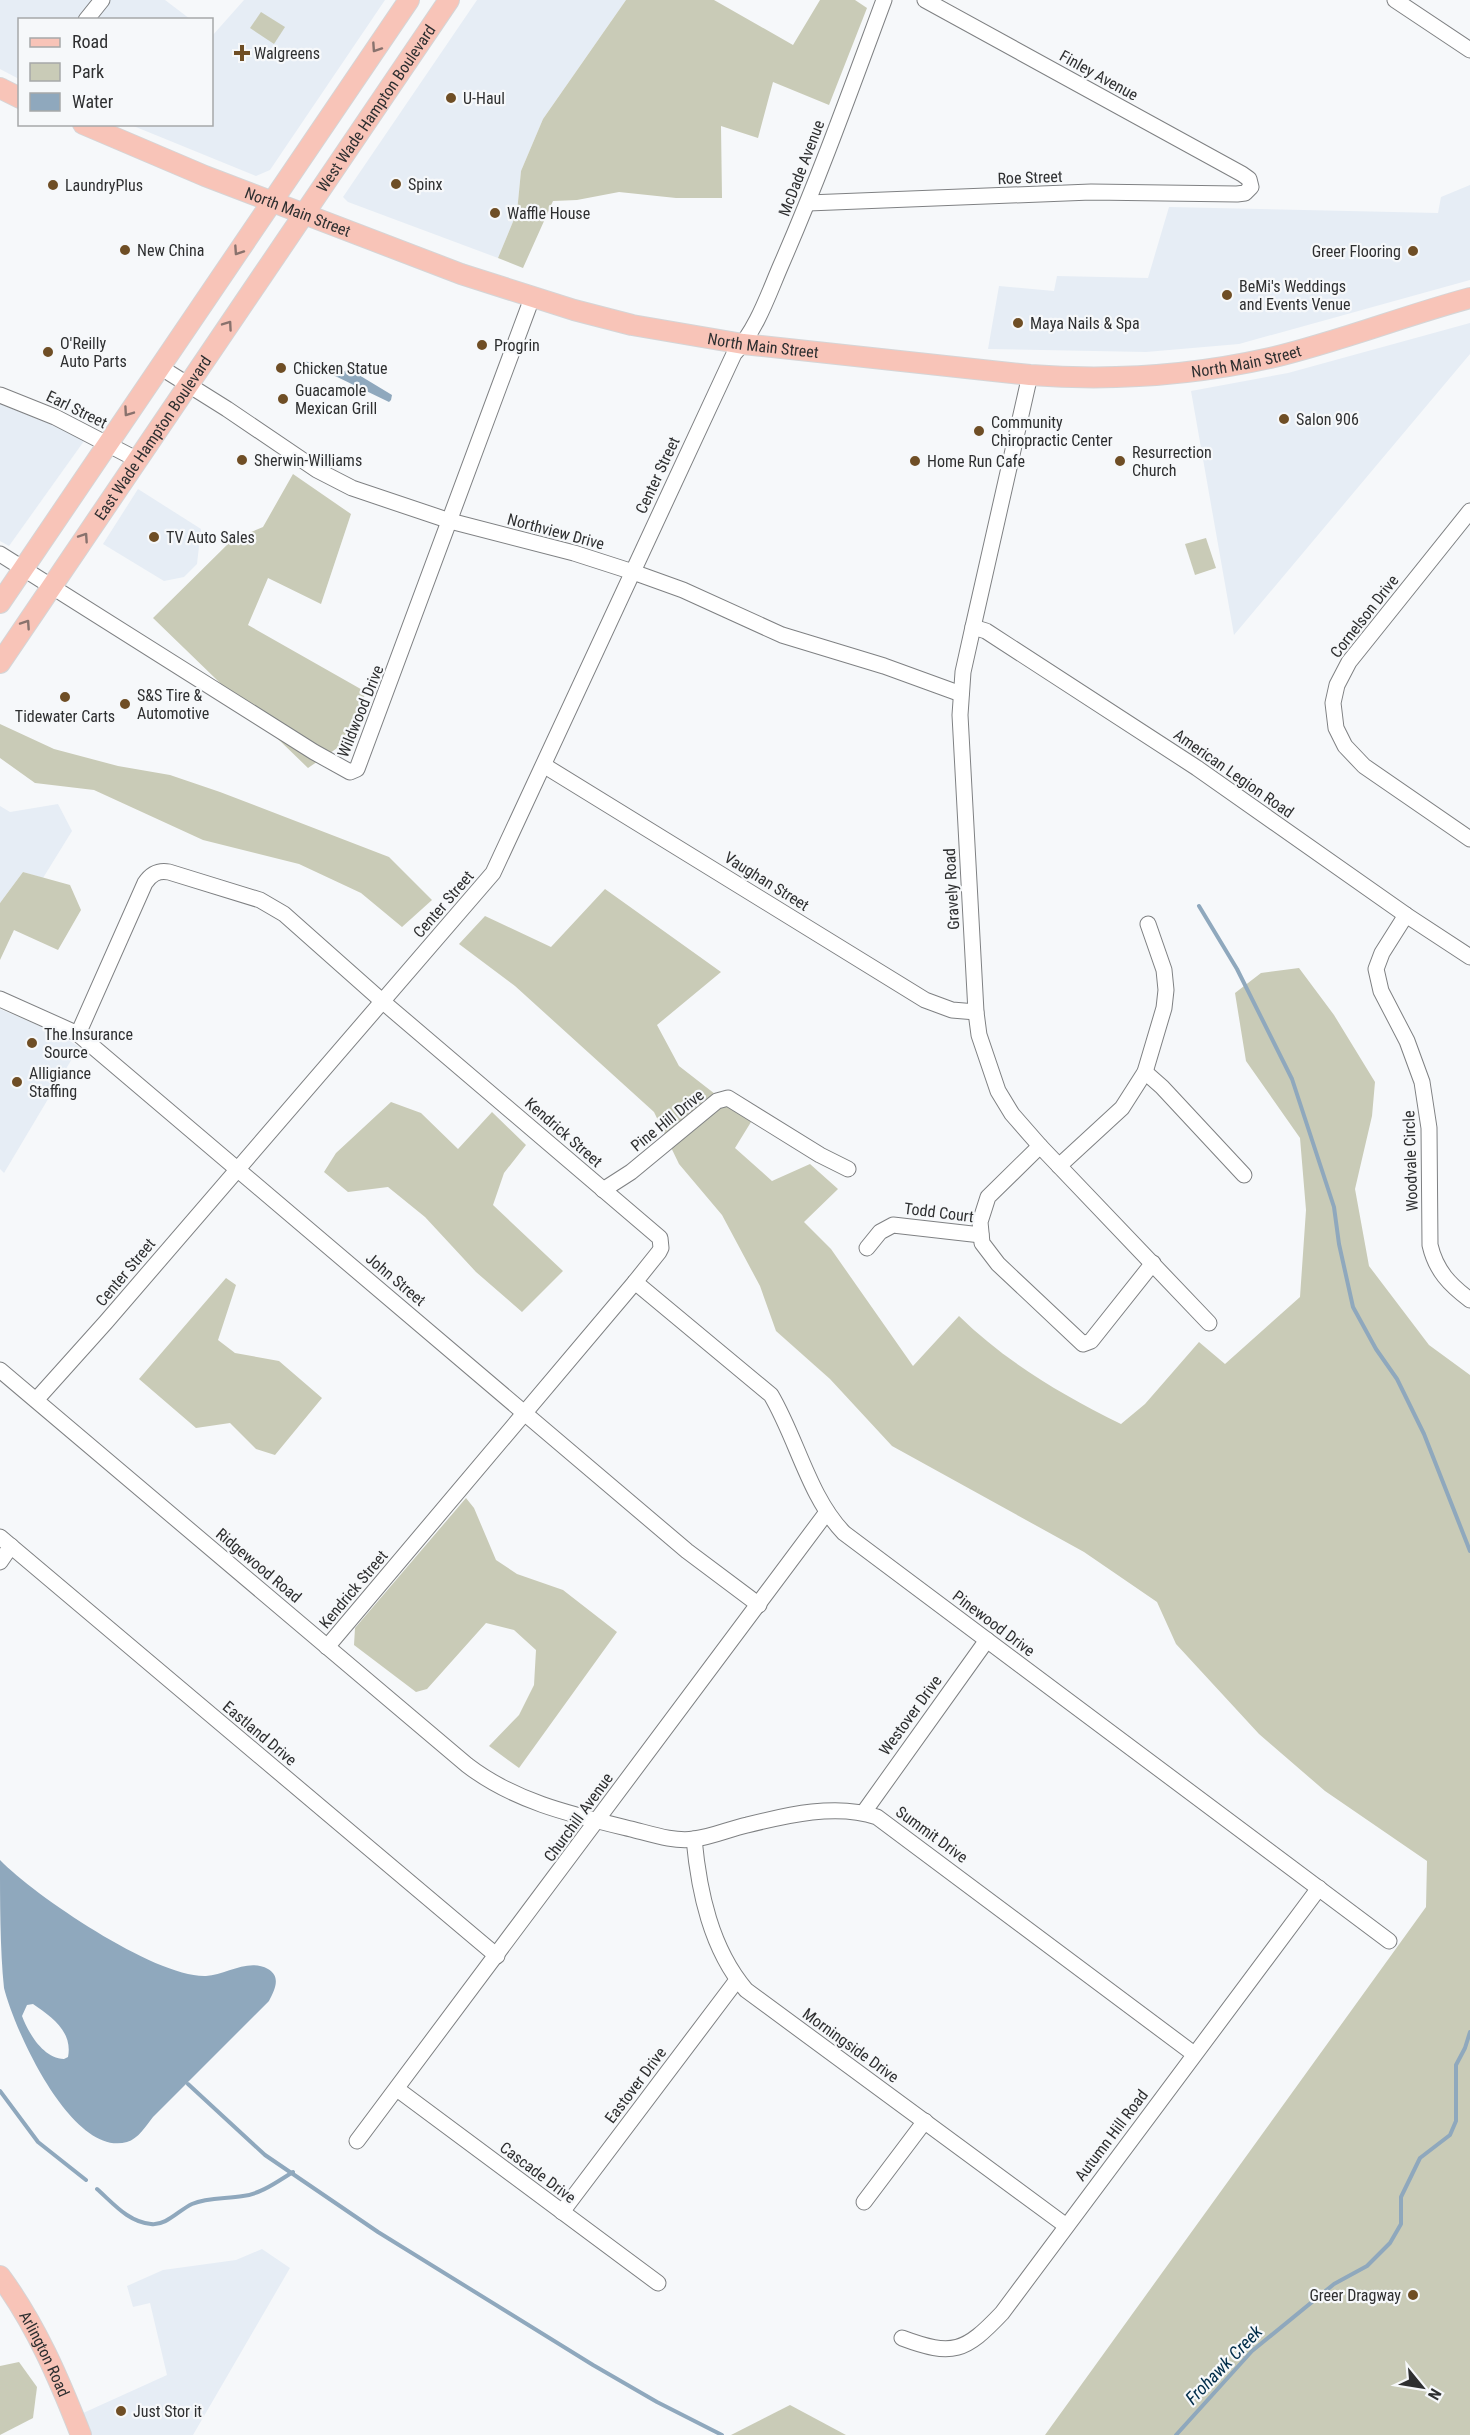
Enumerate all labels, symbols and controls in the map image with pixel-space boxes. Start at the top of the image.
legend [18,18,213,126]
street label: West Wade Hampton Boulevard [313,21,440,196]
text: Road [72,31,108,52]
one-way arrow [372,42,383,53]
place label: Walgreens [254,44,320,63]
marker: Walgreens [235,46,249,60]
street label: Finley Avenue [1056,46,1141,105]
text: Park [72,61,104,82]
place label: U-Haul [463,89,505,108]
text: Water [72,91,114,112]
marker: U-Haul [444,91,458,105]
street label: McDade Avenue [774,117,829,219]
street label: Roe Street [997,167,1063,188]
place label: Spinx [408,175,443,194]
place label: LaundryPlus [65,176,143,195]
marker: Spinx [389,177,403,191]
marker: LaundryPlus [46,178,60,192]
street label: North Main Street [242,183,353,241]
place label: Waffle House [507,204,590,223]
marker: Waffle House [488,206,502,220]
place label: New China [137,241,204,260]
place label: Greer Flooring [1312,242,1401,261]
marker: New China [118,243,132,257]
one-way arrow [235,244,246,255]
marker: Greer Flooring [1406,244,1420,258]
place label: BeMi's Weddings and Events Venue [1239,277,1351,314]
marker: BeMi's Weddings and Events Venue [1220,288,1234,302]
place label: Maya Nails & Spa [1030,314,1140,333]
marker: Maya Nails & Spa [1011,316,1025,330]
one-way arrow [221,321,232,332]
street label: North Main Street [706,329,820,362]
place label: O'Reilly Auto Parts [60,334,127,371]
place label: Progrin [494,336,540,355]
marker: Progrin [475,338,489,352]
street label: North Main Street [1190,341,1304,382]
marker: O'Reilly Auto Parts [41,345,55,359]
street label: East Wade Hampton Boulevard [91,352,215,524]
place label: Chicken Statue [293,359,388,378]
marker: Chicken Statue [274,361,288,375]
place label: Guacamole Mexican Grill [295,381,377,418]
street label: Earl Street [43,387,111,432]
marker: Guacamole Mexican Grill [276,392,290,406]
one-way arrow [125,405,136,416]
place label: Salon 906 [1296,410,1359,429]
marker: Salon 906 [1277,412,1291,426]
place label: Community Chiropractic Center [991,413,1113,450]
marker: Community Chiropractic Center [972,424,986,438]
street label: Center Street [631,434,684,517]
place label: Resurrection Church [1132,443,1212,480]
place label: Sherwin-Williams [254,451,362,470]
place label: Home Run Cafe [927,452,1025,471]
marker: Sherwin-Williams [235,453,249,467]
marker: Home Run Cafe [908,454,922,468]
marker: Resurrection Church [1113,454,1127,468]
street label: Northview Drive [505,509,606,554]
place label: TV Auto Sales [166,528,255,547]
marker: TV Auto Sales [147,530,161,544]
one-way arrow [77,532,88,543]
street label: Cornelson Drive [1326,571,1403,661]
one-way arrow [19,620,30,631]
street label: Wildwood Drive [333,662,388,760]
place label: S&S Tire & Automotive [137,686,209,723]
marker: Tidewater Carts [58,690,72,704]
marker: S&S Tire & Automotive [118,697,132,711]
place label: Tidewater Carts [15,707,115,726]
street label: American Legion Road [1170,725,1297,822]
street label: Vaughan Street [721,848,813,915]
street label: Gravely Road [940,848,963,930]
street label: Center Street [409,867,478,942]
place label: The Insurance Source [44,1025,133,1062]
marker: The Insurance Source [25,1036,39,1050]
place label: Alligiance Staffing [29,1064,91,1101]
marker: Alligiance Staffing [10,1075,24,1089]
street label: Pine Hill Drive [627,1085,707,1155]
street label: Kendrick Street [521,1094,606,1171]
street label: Woodvale Circle [1399,1110,1422,1212]
street label: Todd Court [903,1199,975,1226]
street label: Center Street [92,1234,159,1310]
street label: John Street [362,1249,430,1310]
street label: Ridgewood Road [212,1524,305,1607]
street label: Kendrick Street [315,1546,392,1632]
street label: Pinewood Drive [949,1586,1038,1660]
street label: Westover Drive [875,1672,946,1759]
street label: Eastland Drive [219,1697,300,1770]
street label: Churchill Avenue [540,1769,617,1865]
street label: Summit Drive [892,1802,971,1867]
street label: Morningside Drive [799,2004,902,2087]
street label: Eastover Drive [601,2044,670,2127]
street label: Autumn Hill Road [1071,2086,1152,2185]
street label: Cascade Drive [496,2138,579,2207]
place label: Greer Dragway [1309,2286,1401,2305]
marker: Greer Dragway [1406,2288,1420,2302]
street label: Arlington Road [15,2308,73,2400]
water label: Frohawk Creek [1181,2320,1267,2408]
north arrow [1392,2357,1452,2417]
text: N [1424,2385,1445,2403]
place label: Just Stor it [133,2402,202,2421]
marker: Just Stor it [114,2404,128,2418]

